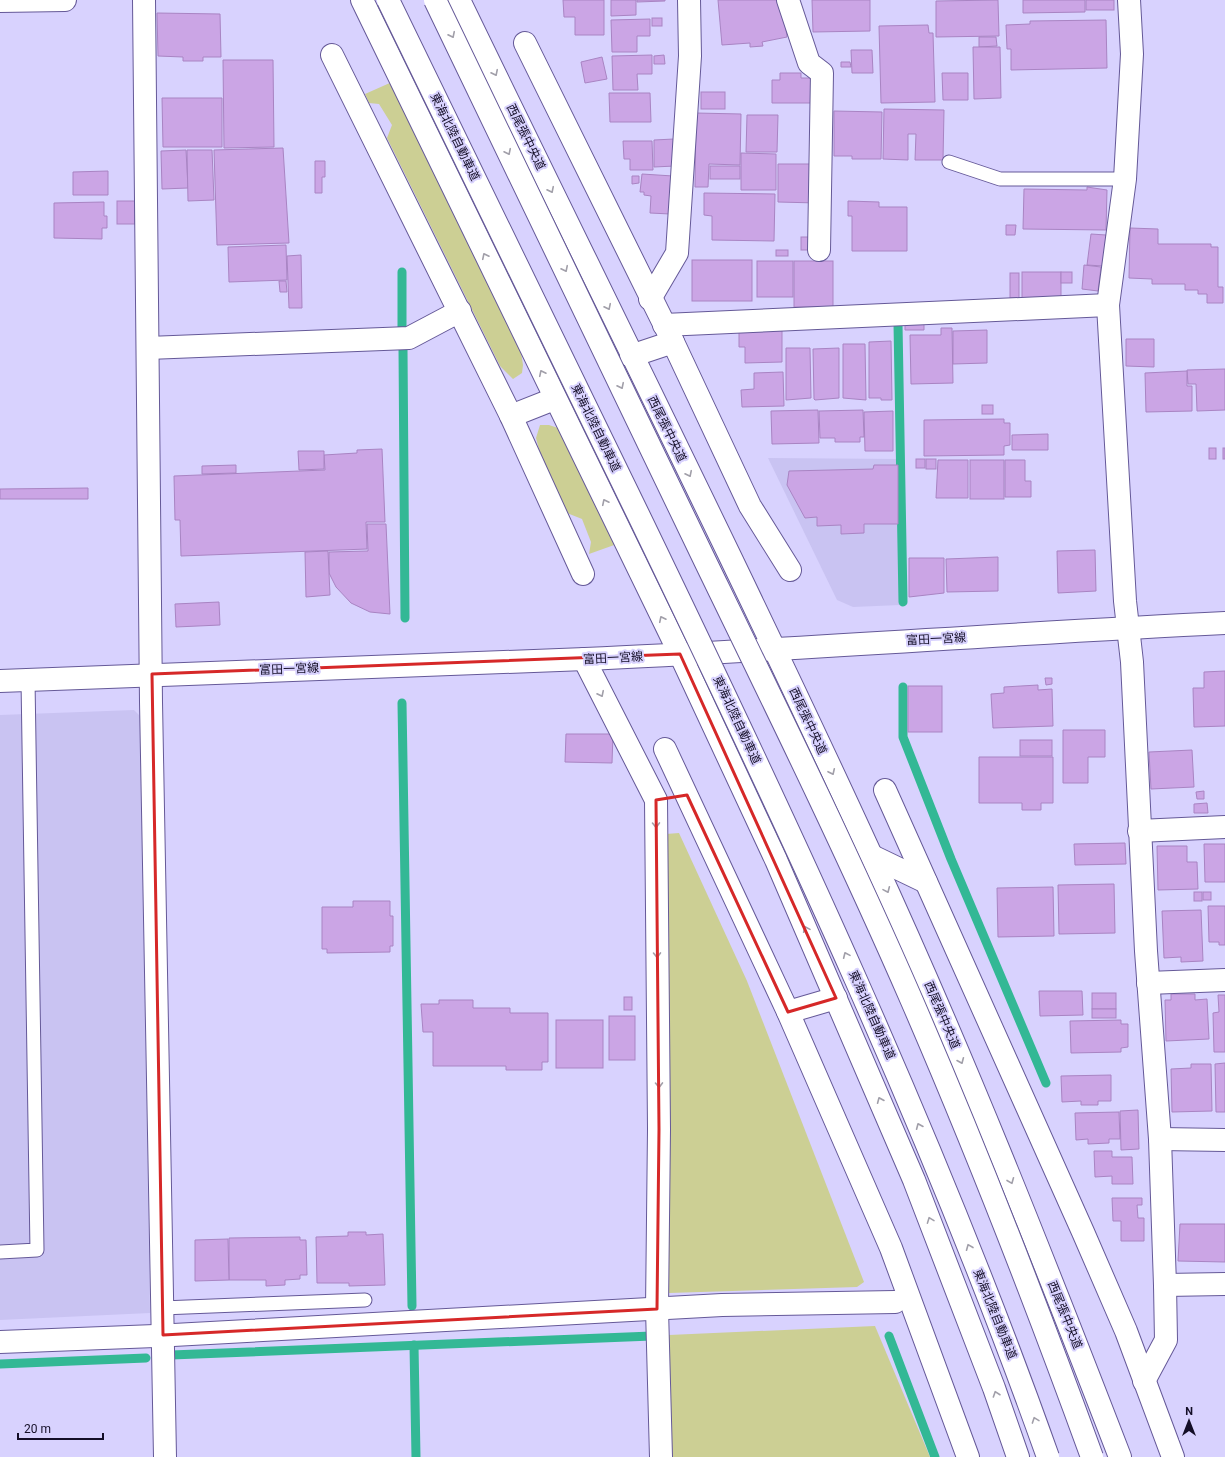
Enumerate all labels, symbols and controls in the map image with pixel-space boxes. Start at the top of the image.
one-way arrow [447,31,454,38]
one-way arrow [490,69,498,76]
street label: 東海北陸自動車道 [428,91,482,183]
street label: 西尾張中央道 [504,102,548,172]
one-way arrow [503,148,511,155]
one-way arrow [546,186,554,193]
one-way arrow [482,253,490,260]
one-way arrow [560,265,568,273]
one-way arrow [603,303,611,310]
one-way arrow [539,370,547,377]
street label: 東海北陸自動車道 [569,382,623,474]
one-way arrow [616,382,624,390]
street label: 西尾張中央道 [645,394,689,464]
one-way arrow [684,470,692,478]
one-way arrow [602,499,610,507]
one-way arrow [659,616,667,623]
street label: 富田一宮線 [906,630,966,648]
street label: 富田一宮線 [583,649,643,667]
street label: 富田一宮線 [259,661,319,677]
street label: 東海北陸自動車道 [710,674,764,766]
street label: 西尾張中央道 [786,685,830,757]
one-way arrow [597,690,604,698]
one-way arrow [827,768,835,776]
one-way arrow [652,822,660,828]
one-way arrow [882,886,890,894]
one-way arrow [803,926,811,933]
one-way arrow [653,952,661,958]
one-way arrow [842,952,850,959]
street label: 東海北陸自動車道 [846,968,898,1062]
street label: 西尾張中央道 [921,979,963,1051]
one-way arrow [956,1056,964,1064]
one-way arrow [654,1082,663,1088]
one-way arrow [877,1096,885,1104]
one-way arrow [916,1123,924,1130]
one-way arrow [1006,1177,1014,1184]
one-way arrow [926,1217,934,1224]
one-way arrow [965,1243,973,1250]
street label: 東海北陸自動車道 [971,1267,1019,1361]
street label: 西尾張中央道 [1045,1279,1085,1351]
one-way arrow [993,1390,1001,1397]
north arrow [1169,1401,1209,1441]
text: N [1185,1405,1193,1418]
scale bar [18,1415,103,1441]
one-way arrow [1031,1417,1040,1424]
text: 20 m [24,1422,51,1436]

